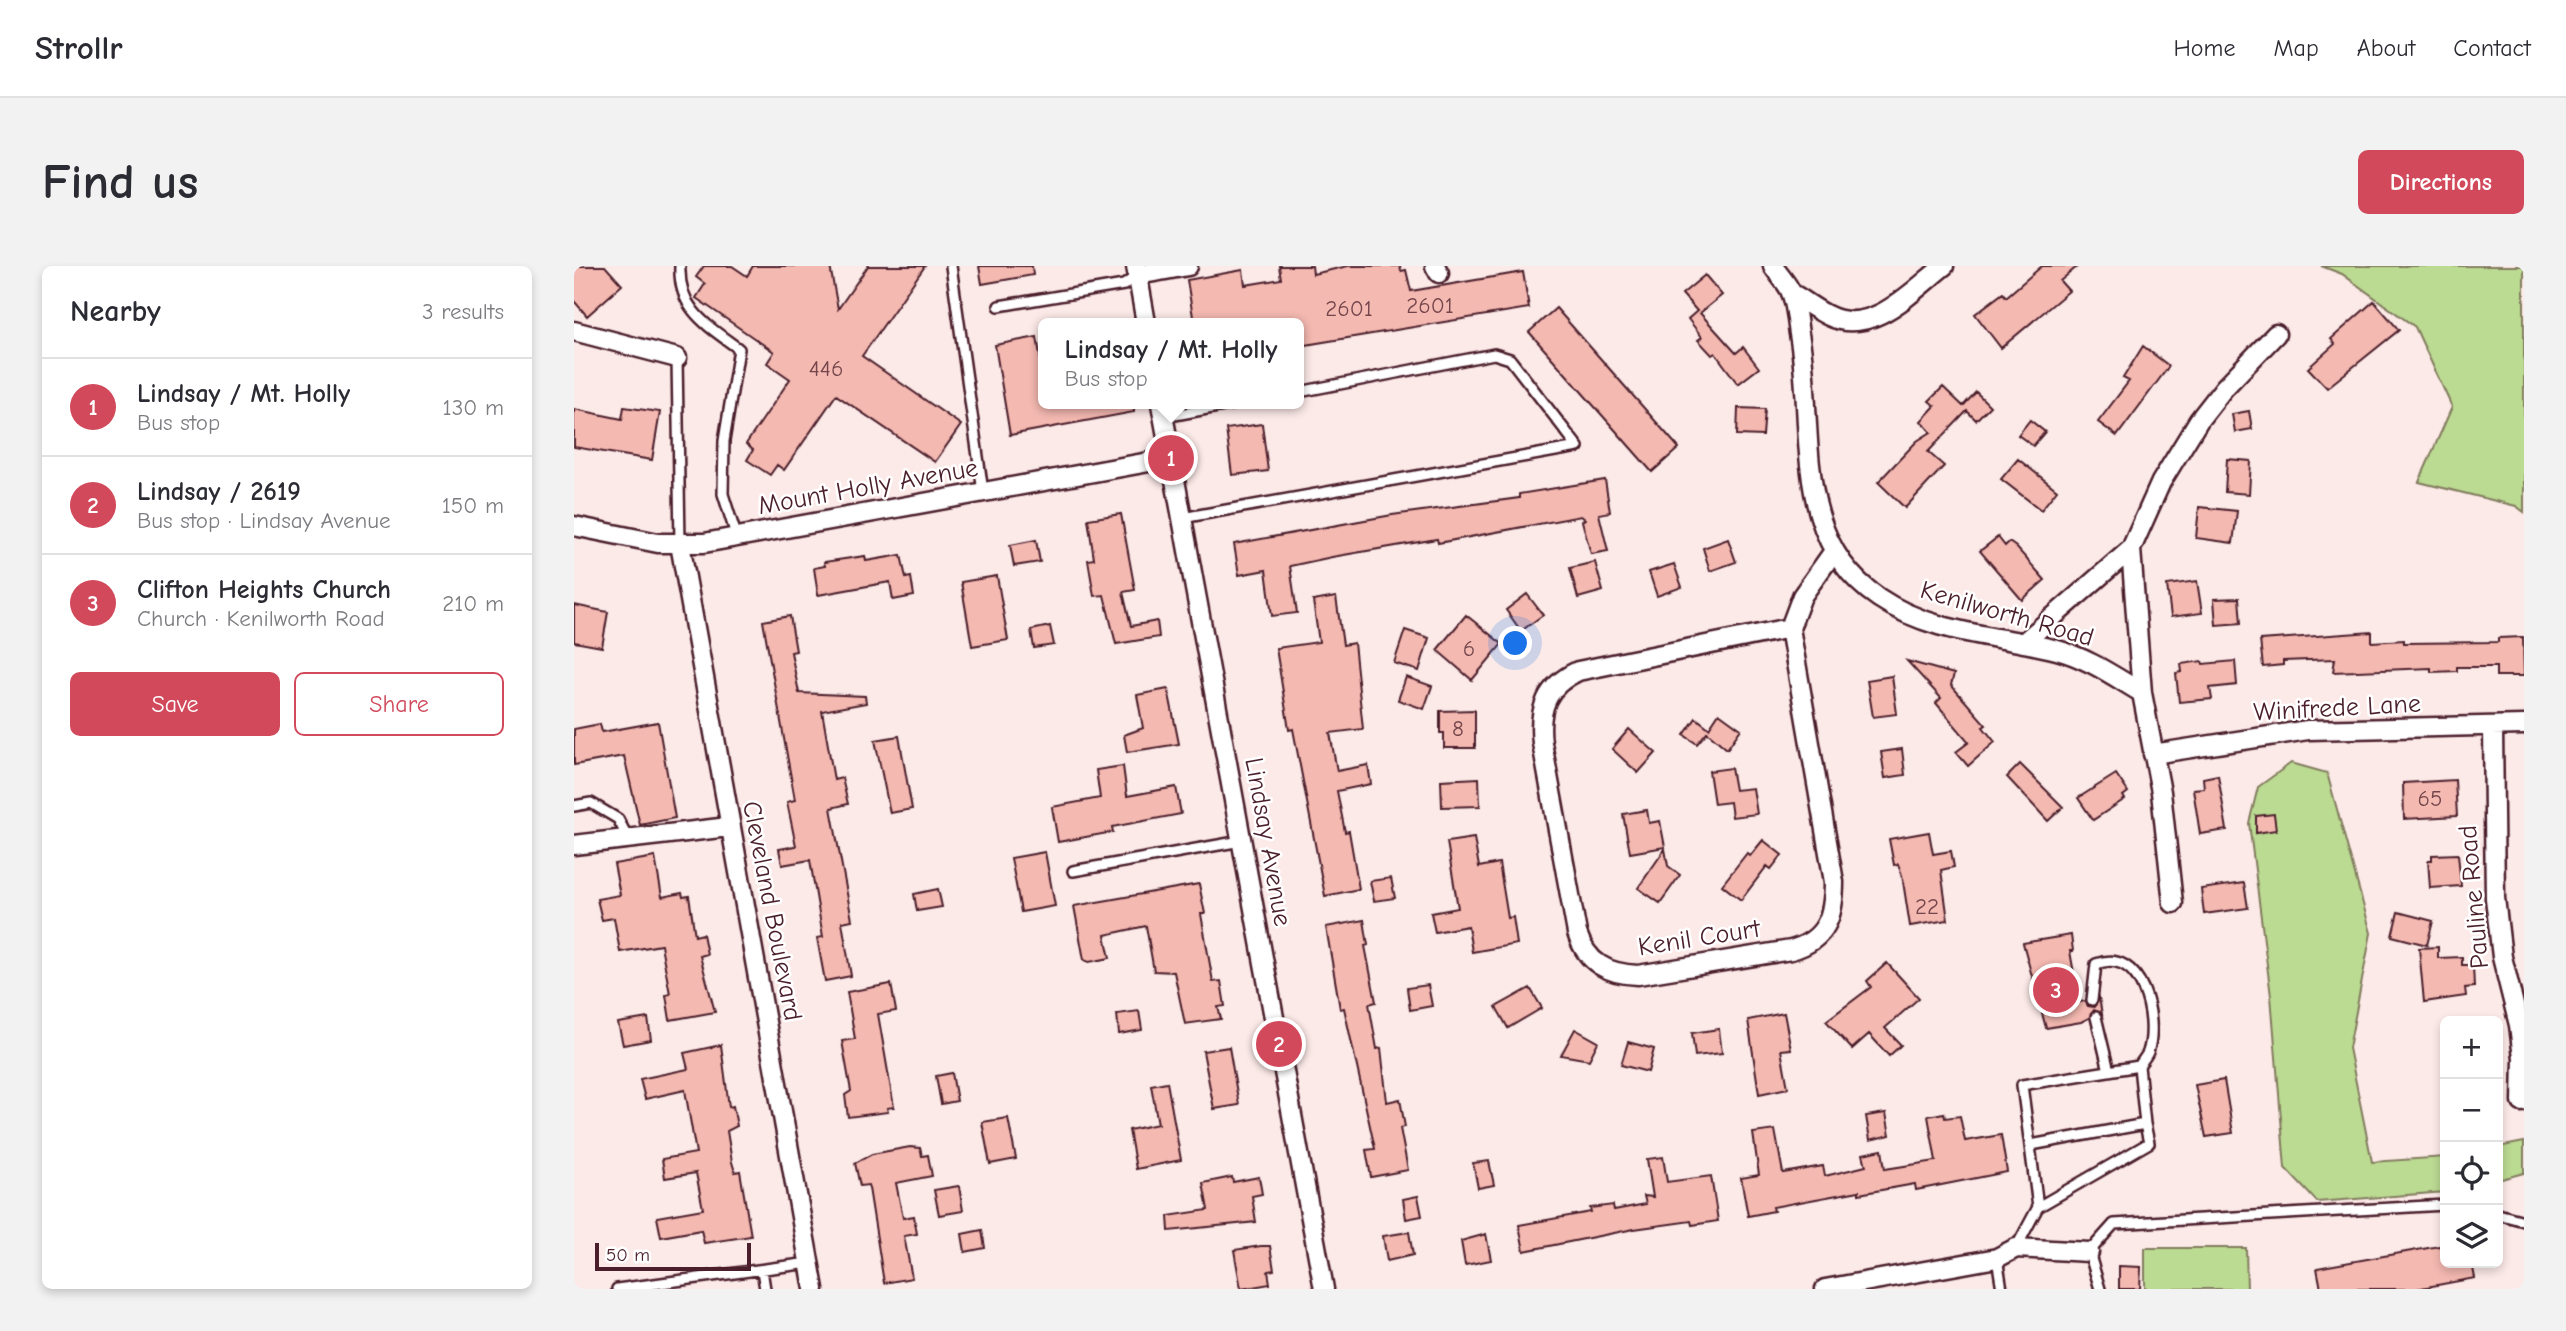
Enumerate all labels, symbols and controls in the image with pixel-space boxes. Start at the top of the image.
text: Strollr [35,29,123,67]
text: Home [2174,34,2235,62]
text: Map [2273,34,2319,62]
text: About [2357,34,2415,62]
text: Contact [2453,34,2531,62]
button: Directions [2358,150,2524,214]
text: Find us [42,154,198,210]
house number: 2601 [1406,292,1454,319]
text: Nearby [70,294,161,329]
house number: 2601 [1325,295,1373,322]
text: 3 results [422,298,504,325]
popup [1038,318,1304,409]
text: Lindsay / Mt. Holly [1064,335,1278,365]
house number: 446 [809,355,843,382]
text: Bus stop [1064,365,1148,392]
text: Lindsay / Mt. Holly [137,379,350,409]
text: 1 [88,394,98,421]
text: 130 m [443,394,504,421]
text: Bus stop [137,409,220,436]
pin: 1 [1148,432,1194,484]
street label: Mount Holly Avenue [756,453,980,521]
text: Lindsay / 2619 [137,477,301,507]
text: 2 [87,492,99,519]
text: 150 m [442,492,504,519]
text: Bus stop · Lindsay Avenue [137,507,391,534]
text: Clifton Heights Church [137,575,391,605]
street label: Kenilworth Road [1917,575,2097,653]
text: 3 [87,590,99,617]
text: 210 m [442,590,504,617]
text: Church · Kenilworth Road [137,605,385,632]
your location [1498,626,1532,660]
house number: 6 [1463,635,1475,662]
button: Save [70,672,280,736]
button: Share [294,672,504,736]
street label: Winifrede Lane [2252,689,2422,727]
house number: 8 [1452,715,1464,742]
street label: Lindsay Avenue [1238,755,1298,929]
house number: 65 [2418,785,2442,812]
street label: Cleveland Boulevard [736,799,808,1023]
street label: Pauline Road [2453,824,2495,970]
house number: 22 [1915,893,1939,920]
street label: Kenil Court [1636,913,1764,962]
pin: 3 [2033,964,2079,1016]
map controls [2440,1016,2503,1268]
button: + [2440,1016,2503,1079]
pin: 2 [1256,1018,1302,1070]
button: − [2440,1079,2503,1142]
button: locate [2440,1142,2503,1205]
button: layers [2440,1205,2503,1268]
scale bar [595,1240,751,1272]
text: 50 m [606,1244,650,1266]

